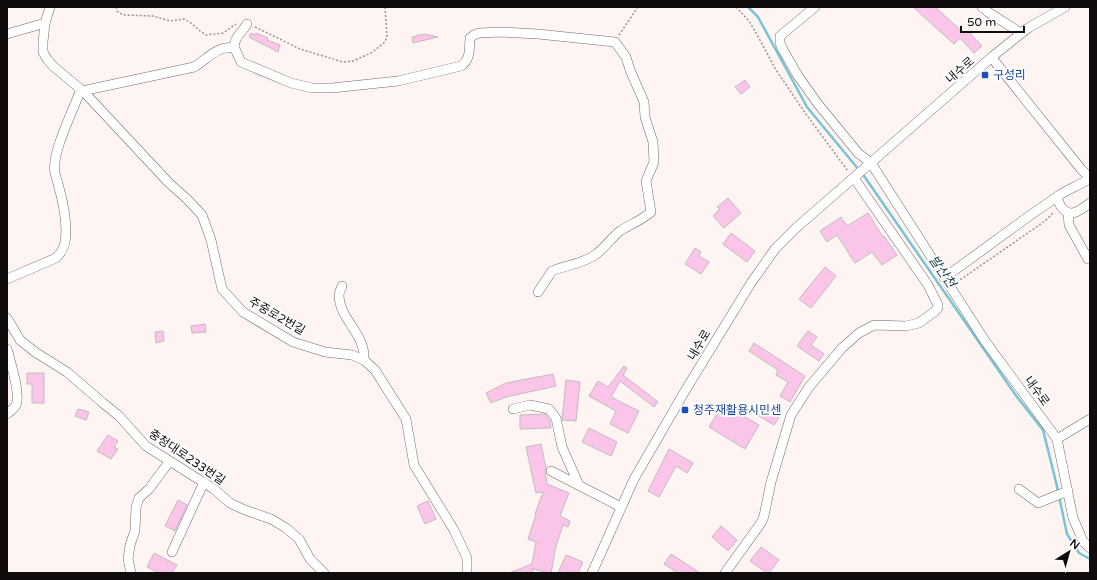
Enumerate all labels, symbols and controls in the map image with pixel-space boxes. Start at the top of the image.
scale bar [961,8,1024,34]
text: 50 m [967,15,996,29]
street label: 내수로 [943,54,977,86]
place label: 구성리 [993,68,1026,82]
marker: 구성리 [980,70,990,80]
water label: 발산천 [925,252,960,292]
street label: 주중로2번길 [246,294,308,338]
street label: 내수로 [684,327,714,363]
street label: 내수로 [1022,373,1052,409]
place label: 청주재활용시민센 [693,403,781,417]
marker: 청주재활용시민센 [680,405,690,415]
street label: 충청대로233번길 [146,426,228,488]
north arrow [1049,532,1089,572]
text: N [1067,537,1082,552]

